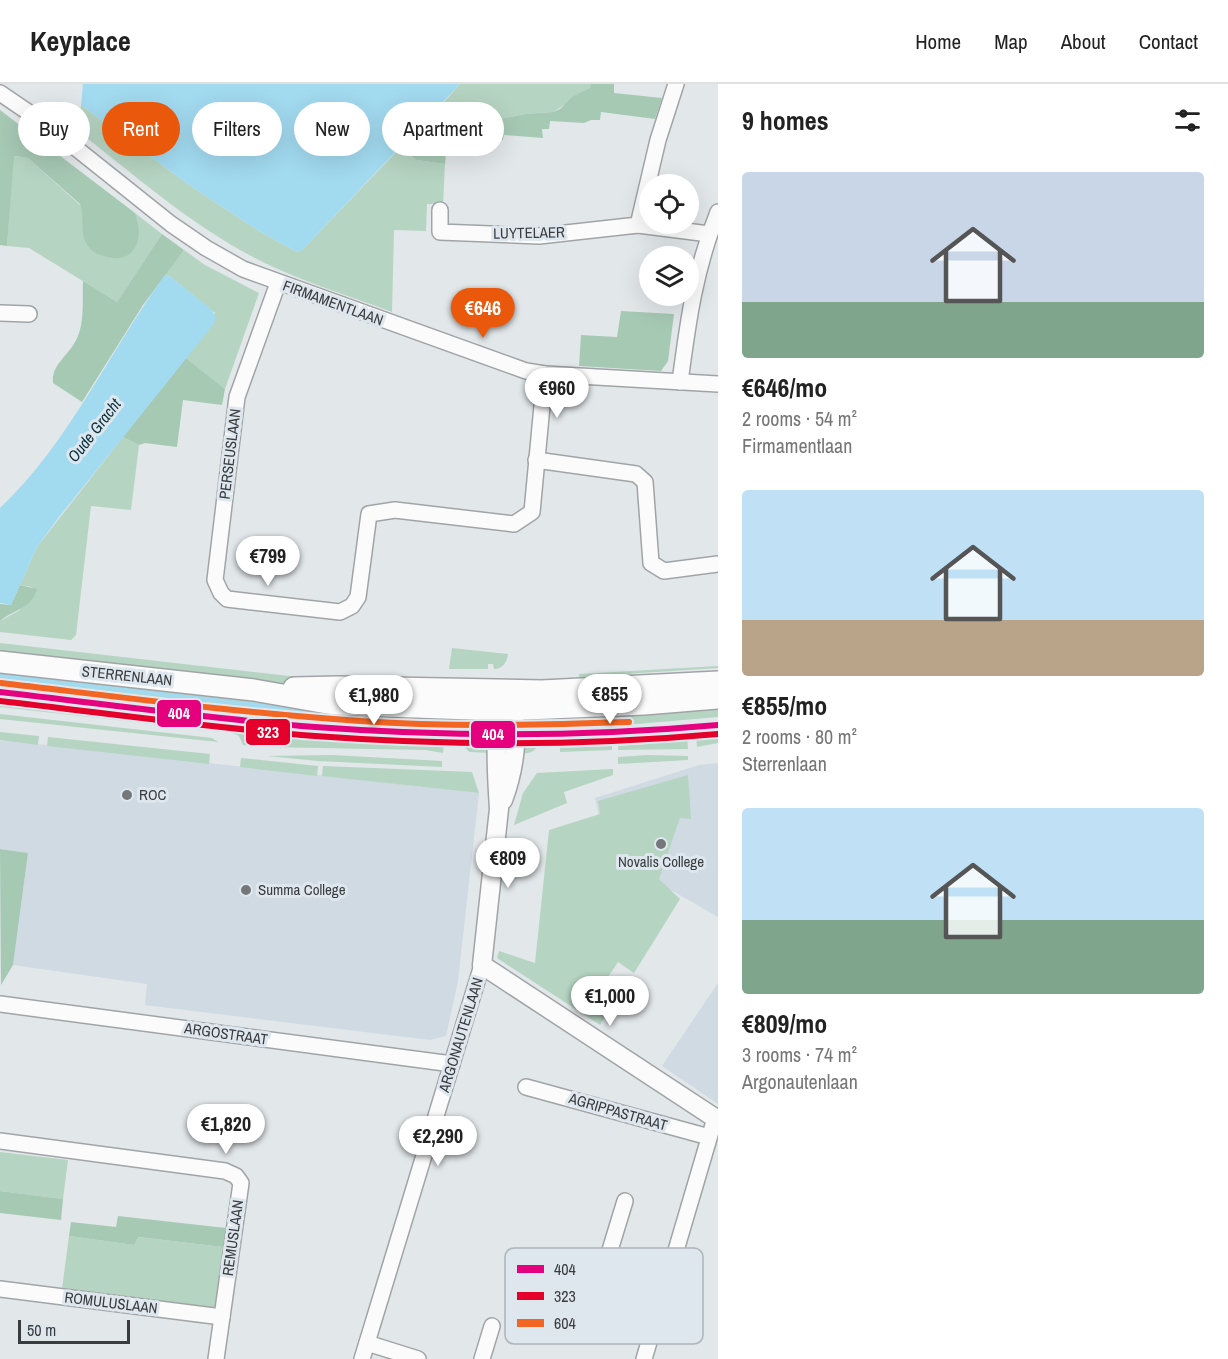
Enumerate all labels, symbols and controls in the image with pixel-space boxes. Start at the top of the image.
text: Keyplace [30,22,131,60]
text: Home [915,27,961,56]
text: Map [994,27,1028,56]
text: About [1061,27,1106,56]
text: Contact [1139,27,1198,56]
chip: Buy [18,102,90,156]
chip: Rent [102,102,180,156]
chip: Filters [192,102,282,156]
chip: New [294,102,370,156]
chip: Apartment [382,102,504,156]
text: 9 homes [742,103,829,138]
icon: filters [1171,104,1204,137]
map controls [639,174,699,306]
button: locate [639,174,699,234]
icon: home [919,211,1027,319]
street label: LUYTELAER [493,221,565,244]
button: layers [639,246,699,306]
street label: FIRMAMENTLAAN [280,275,386,330]
pin: €646 [447,288,519,339]
text: €646 [465,294,501,321]
pin: €960 [521,368,593,419]
text: €646/mo [742,370,827,405]
text: €960 [539,374,575,401]
water label: Oude Gracht [62,393,126,466]
text: 2 rooms · 54 m² [742,405,857,432]
street label: PERSEUSLAAN [214,408,245,500]
text: Firmamentlaan [742,432,852,459]
icon: home [919,529,1027,637]
pin: €799 [232,536,304,587]
text: €799 [250,542,286,569]
street label: STERRENLAAN [81,660,173,691]
pin: €855 [574,674,646,725]
pin: €1,980 [325,675,423,726]
text: €855 [592,680,628,707]
text: €1,980 [349,681,399,708]
text: €855/mo [742,688,827,723]
line badge: 404 [156,699,202,728]
text: 404 [168,702,191,724]
line badge: 323 [245,718,291,746]
line badge: 404 [470,720,516,749]
text: 323 [257,721,279,743]
text: 404 [482,723,505,745]
text: 2 rooms · 80 m² [742,723,857,750]
text: Sterrenlaan [742,750,827,777]
place label: ROC [139,784,166,805]
marker: ROC [120,788,134,802]
marker: Novalis College [654,837,668,851]
pin: €809 [472,838,544,889]
text: €809 [490,844,526,871]
icon: home [919,847,1027,955]
place label: Novalis College [618,851,704,872]
place label: Summa College [258,879,346,900]
marker: Summa College [239,883,253,897]
street label: ARGONAUTENLAAN [433,975,488,1096]
pin: €1,000 [561,976,659,1027]
text: €1,000 [585,982,635,1009]
text: €809/mo [742,1006,827,1041]
street label: ARGOSTRAAT [182,1017,270,1050]
text: 3 rooms · 74 m² [742,1041,857,1068]
text: Argonautenlaan [742,1068,858,1095]
street label: AGRIPPASTRAAT [566,1087,670,1136]
pin: €1,820 [177,1104,275,1155]
text: €1,820 [201,1110,251,1137]
pin: €2,290 [389,1116,487,1167]
text: €2,290 [413,1122,463,1149]
street label: REMUSLAAN [217,1199,248,1277]
legend [505,1248,703,1344]
text: 404 [554,1258,576,1280]
text: 323 [554,1285,576,1307]
street label: ROMULUSLAAN [63,1286,159,1319]
text: 604 [554,1312,576,1334]
scale bar [18,1317,130,1344]
text: 50 m [27,1319,56,1341]

